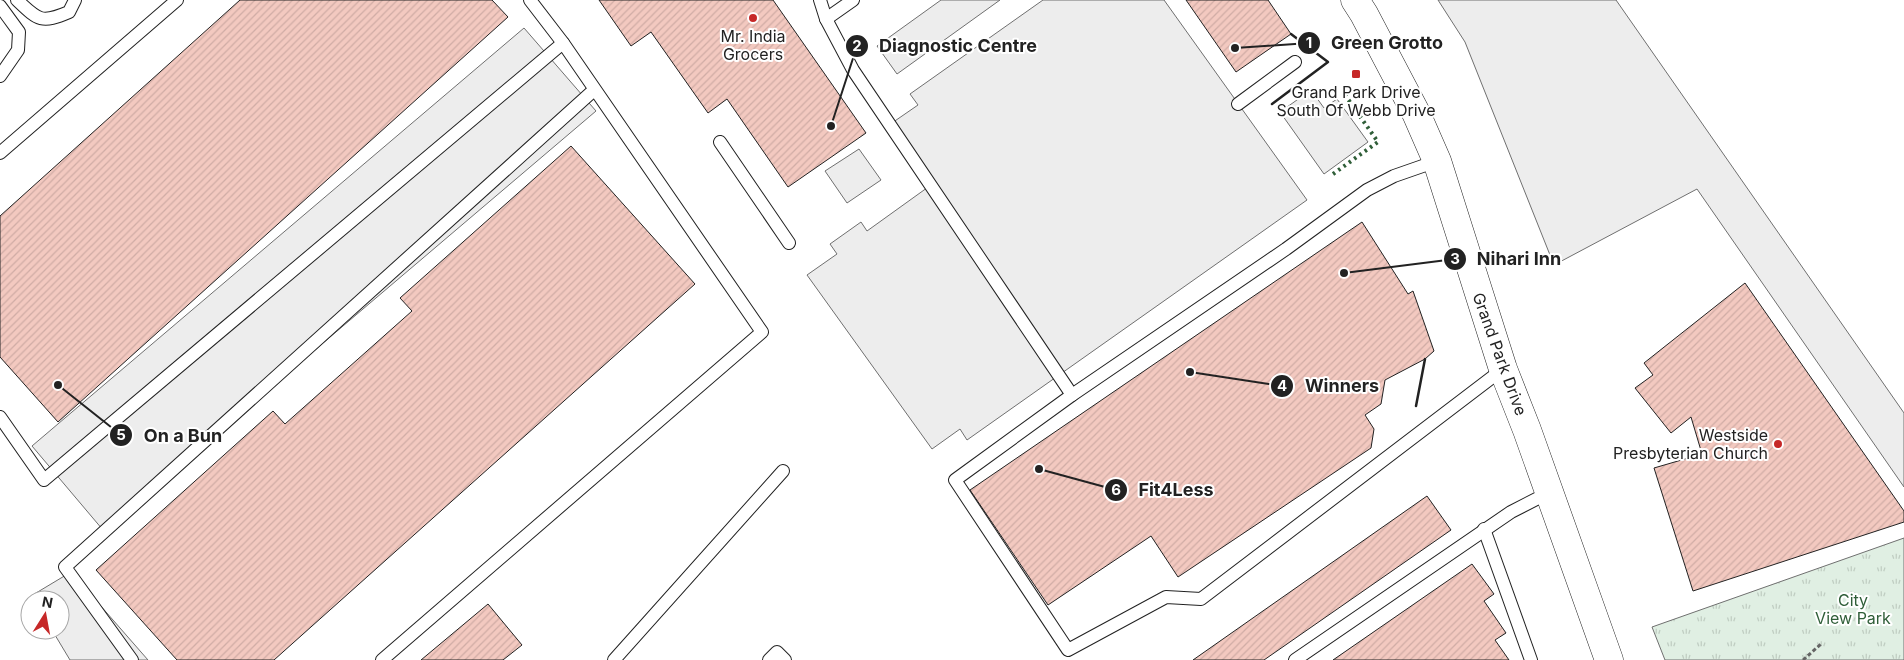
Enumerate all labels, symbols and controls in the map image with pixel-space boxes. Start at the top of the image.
marker: Mr. India Grocers [747,12,759,24]
place label: Mr. India Grocers [721,26,786,64]
callout: Green Grotto [1296,26,1453,59]
callout: Diagnostic Centre [844,29,1047,62]
text: Green Grotto [1331,32,1443,53]
text: 1 [1306,33,1312,52]
text: Diagnostic Centre [879,35,1037,56]
text: 2 [852,36,862,55]
marker: Grand Park Drive South Of Webb Drive [1350,68,1362,80]
place label: Grand Park Drive South Of Webb Drive [1276,82,1436,120]
callout: Nihari Inn [1442,242,1571,275]
text: Nihari Inn [1477,248,1561,269]
text: 3 [1450,249,1460,268]
street label: Grand Park Drive [1469,290,1531,418]
callout: Winners [1270,370,1389,403]
text: Winners [1305,375,1379,396]
text: 4 [1277,376,1287,395]
callout: On a Bun [109,419,232,452]
text: 5 [116,425,126,444]
text: On a Bun [144,425,222,446]
place label: Westside Presbyterian Church [1613,425,1768,463]
marker: Westside Presbyterian Church [1772,438,1784,450]
callout: Fit4Less [1103,473,1223,506]
text: Fit4Less [1138,479,1214,500]
text: 6 [1111,480,1121,499]
north arrow [20,590,70,640]
park label: City View Park [1815,590,1891,628]
text: N [41,592,54,611]

